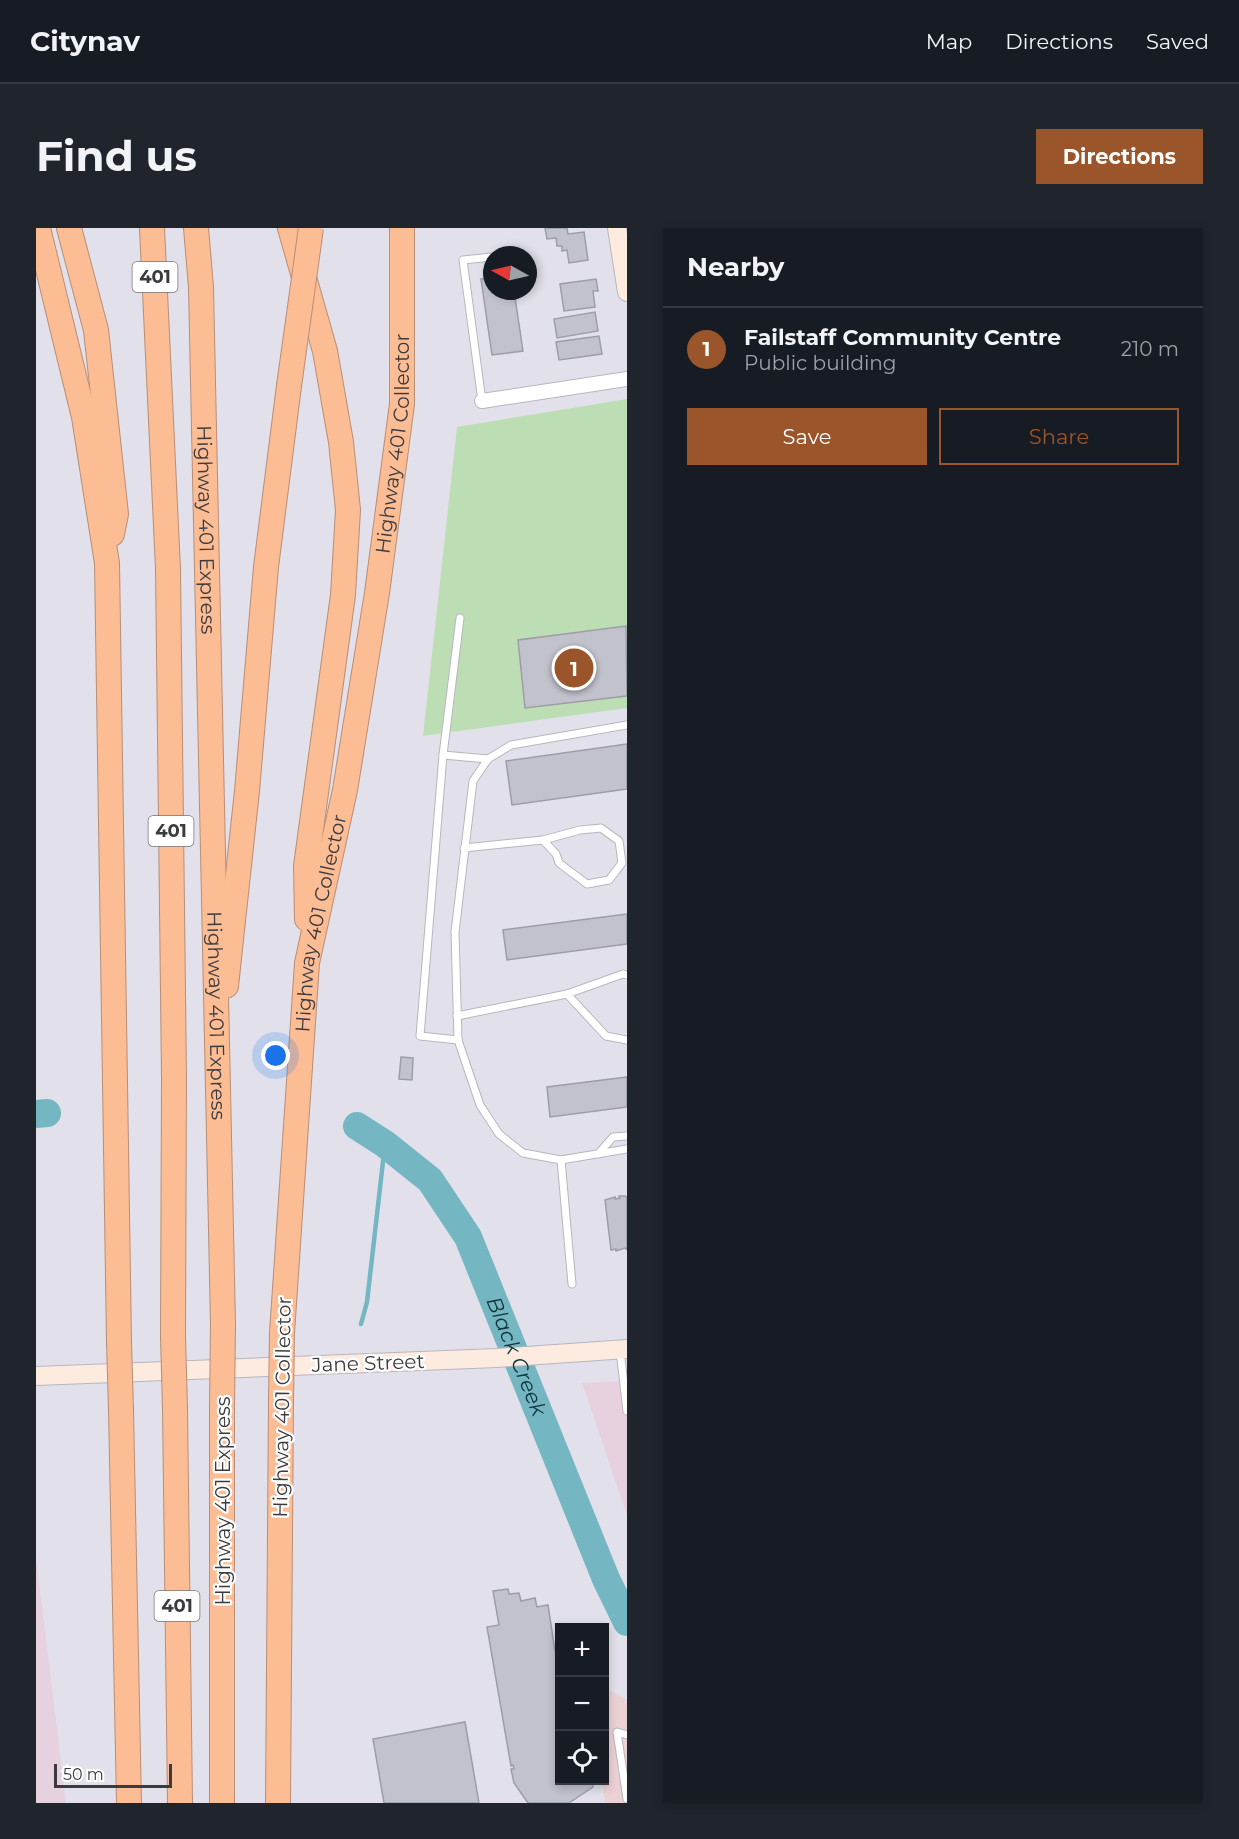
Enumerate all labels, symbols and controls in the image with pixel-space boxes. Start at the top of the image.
text: Citynav [30,24,140,58]
text: Map [926,29,972,54]
text: Directions [1005,29,1113,54]
text: Saved [1146,29,1209,54]
button: Directions [1036,129,1203,184]
text: Find us [36,130,197,182]
north arrow [483,246,537,300]
text: Nearby [687,251,784,283]
road number: 401 [132,262,178,292]
text: Failstaff Community Centre [744,324,1061,351]
street label: Highway 401 Collector [370,334,414,555]
text: 1 [703,337,710,361]
text: 210 m [1121,337,1179,361]
text: Public building [744,351,897,375]
button: Save [687,408,927,465]
button: Share [939,408,1179,465]
street label: Highway 401 Express [192,425,220,635]
pin: 1 [554,646,594,690]
street label: Highway 401 Collector [290,812,351,1033]
road number: 401 [148,816,194,846]
street label: Highway 401 Express [202,911,231,1121]
your location [261,1041,290,1070]
water label: Black Creek [481,1293,552,1421]
street label: Highway 401 Collector [268,1296,296,1518]
street label: Jane Street [310,1349,425,1377]
street label: Highway 401 Express [211,1396,235,1605]
road number: 401 [154,1591,200,1621]
map controls [555,1623,609,1785]
button: + [555,1623,609,1677]
button: − [555,1677,609,1731]
button: locate [555,1731,609,1785]
scale bar [54,1761,172,1788]
text: 50 m [63,1765,104,1784]

